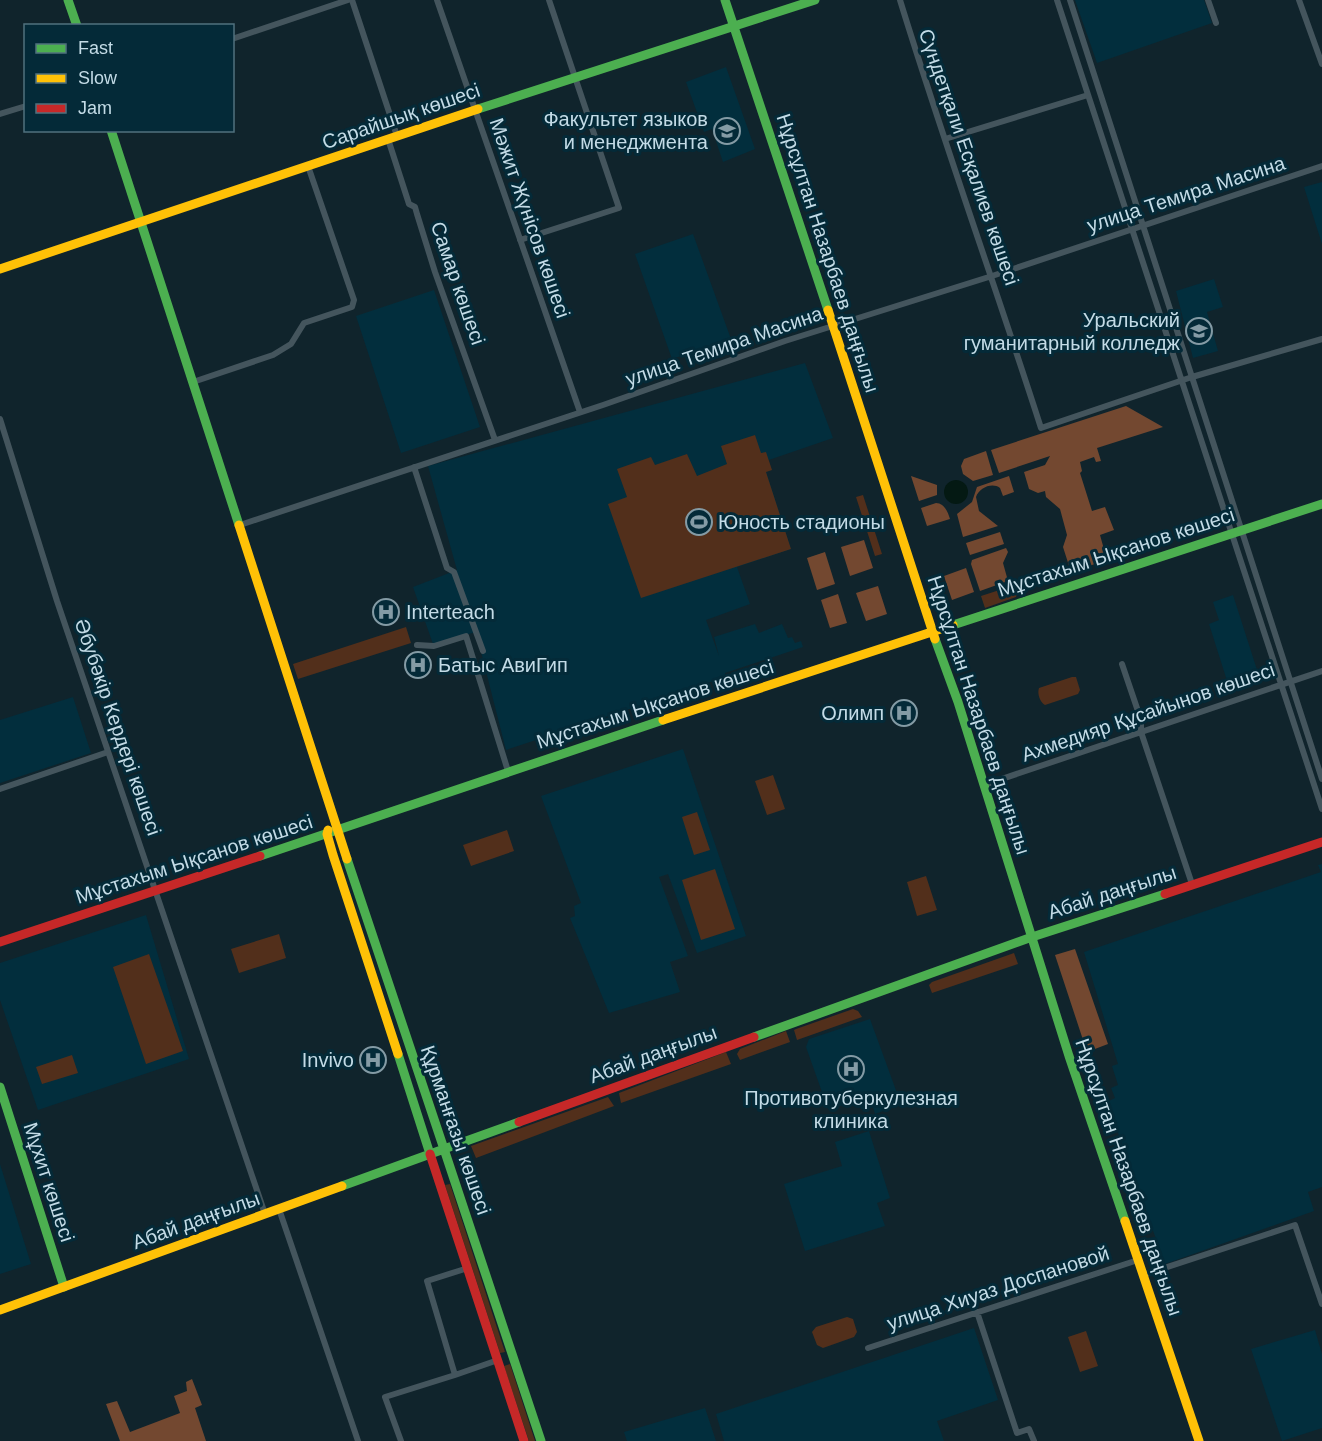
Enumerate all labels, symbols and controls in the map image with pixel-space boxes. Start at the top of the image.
legend [24,24,234,132]
street label: Сүндетқали Есқалиев көшесі [915,26,1023,288]
text: Fast [78,38,113,58]
text: Slow [78,68,118,88]
street label: Сарайшық көшесі [319,79,483,153]
text: Jam [78,98,112,118]
place label: Факультет языков и менеджмента [543,108,709,153]
street label: Нұрсұлтан Назарбаев даңғылы [772,111,884,395]
street label: Мәжит Жүнісов көшесі [485,115,575,321]
school or university icon: Факультет языков и менеджмента [712,116,742,146]
street label: улица Темира Масина [1084,151,1289,236]
street label: Самар көшесі [427,219,489,347]
street label: улица Темира Масина [623,302,826,390]
place label: Уральский гуманитарный колледж [964,309,1181,354]
school or university icon: Уральский гуманитарный колледж [1184,316,1214,346]
street label: Мұстахым Ықсанов көшесі [995,503,1237,601]
sports icon: Юность стадионы [684,507,714,537]
place label: Юность стадионы [718,511,885,533]
street label: Нұрсұлтан Назарбаев даңғылы [923,573,1035,857]
hospital icon: Interteach [371,597,401,627]
place label: Interteach [406,601,495,623]
street label: Әбубәкір Кердері көшесі [71,616,165,838]
hospital icon: Батыс АвиГип [403,650,433,680]
place label: Батыс АвиГип [438,654,568,676]
street label: Мұстахым Ықсанов көшесі [534,655,776,753]
street label: Ахмедияр Құсайынов көшесі [1019,658,1277,766]
hospital icon: Олимп [889,698,919,728]
place label: Олимп [821,702,884,724]
street label: Мұстахым Ықсанов көшесі [73,810,315,908]
street label: Абай даңғылы [1045,861,1179,923]
street label: Абай даңғылы [586,1021,720,1087]
street label: Нұрсұлтан Назарбаев даңғылы [1071,1036,1187,1318]
street label: Құрманғазы көшесі [417,1043,495,1217]
hospital icon: Invivo [358,1045,388,1075]
place label: Invivo [302,1049,354,1071]
hospital icon: Противотуберкулезная клиника [836,1054,866,1084]
place label: Противотуберкулезная клиника [744,1087,958,1132]
street label: Мұхит көшесі [19,1120,79,1244]
street label: Абай даңғылы [129,1187,263,1253]
street label: улица Хиуаз Доспановой [884,1242,1112,1334]

